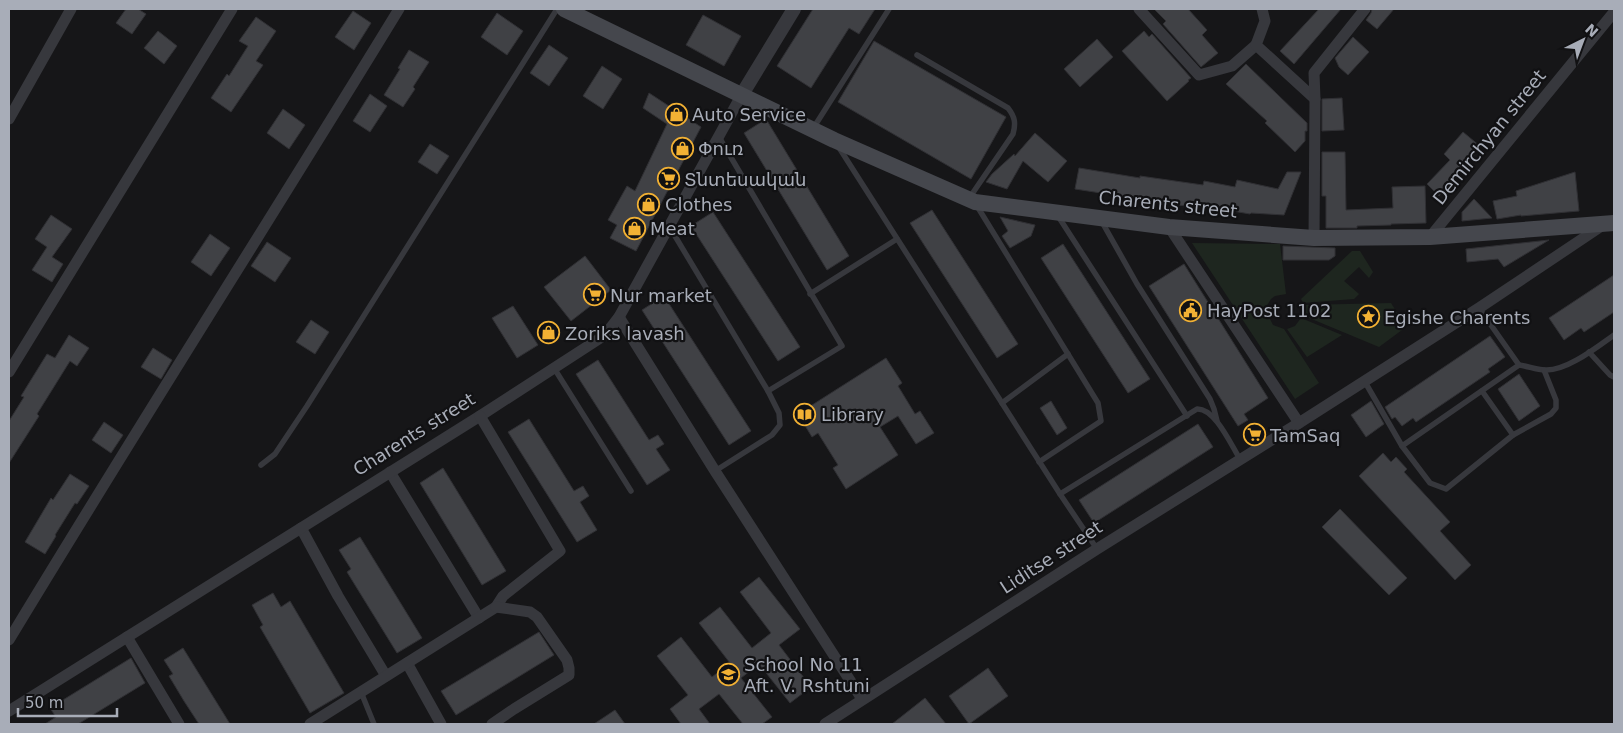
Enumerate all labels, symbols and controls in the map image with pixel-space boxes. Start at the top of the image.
north arrow [1558,15,1608,65]
text: N [1582,20,1601,40]
street label: Demirchyan street [1428,65,1550,209]
shop icon: Auto Service [664,102,688,126]
place label: Auto Service [692,104,806,125]
shop icon: Փուռ [670,136,694,160]
place label: Փուռ [698,138,744,159]
supermarket icon: Տնտեսական [656,167,680,191]
place label: Տնտեսական [684,169,806,190]
street label: Charents street [1098,186,1238,222]
shop icon: Clothes [637,192,661,216]
place label: Clothes [665,194,733,215]
shop icon: Meat [622,216,646,240]
place label: Meat [650,218,695,239]
supermarket icon: Nur market [582,283,606,307]
place label: Nur market [610,285,712,306]
public building icon: HayPost 1102 [1179,298,1203,322]
place label: HayPost 1102 [1207,300,1331,321]
place icon: Egishe Charents [1356,305,1380,329]
place label: Egishe Charents [1384,307,1530,328]
shop icon: Zoriks lavash [537,321,561,345]
place label: Zoriks lavash [565,323,685,344]
street label: Charents street [349,388,479,480]
library icon: Library [793,402,817,426]
place label: Library [821,404,884,425]
supermarket icon: TamSaq [1242,423,1266,447]
place label: TamSaq [1269,425,1340,446]
street label: Liditse street [996,516,1106,598]
place label: School No 11 Aft. V. Rshtuni [744,654,870,696]
school or university icon: School No 11 Aft. V. Rshtuni [716,662,740,686]
scale bar [18,686,116,718]
text: 50 m [25,694,63,712]

